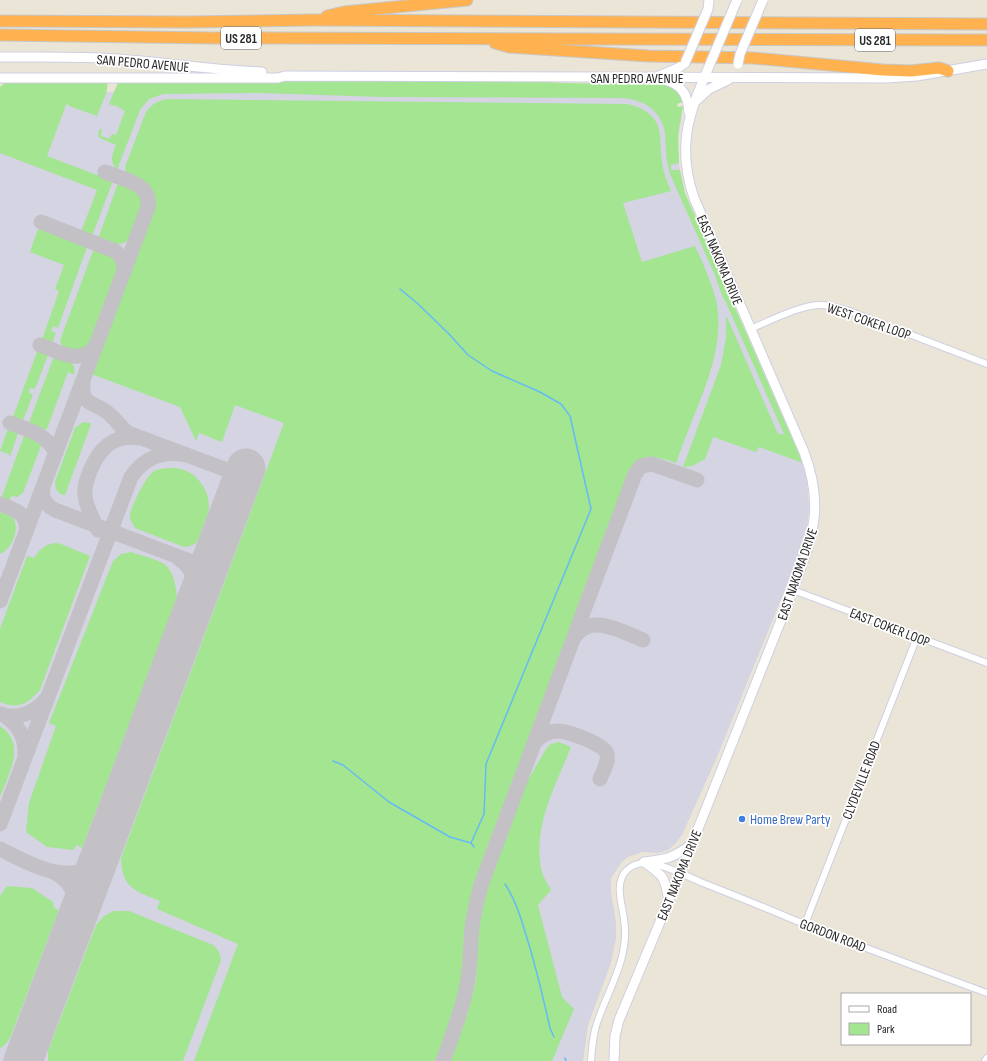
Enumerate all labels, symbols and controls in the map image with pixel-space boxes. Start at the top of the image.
road number: US 281 [221,27,261,49]
road number: US 281 [855,29,895,51]
street label: SAN PEDRO AVENUE [96,51,190,76]
street label: SAN PEDRO AVENUE [591,70,684,87]
street label: EAST NAKOMA DRIVE [693,212,746,308]
street label: WEST COKER LOOP [825,299,913,344]
street label: EAST NAKOMA DRIVE [774,526,821,623]
street label: EAST COKER LOOP [847,604,932,651]
street label: CLYDEVILLE ROAD [839,738,884,822]
place label: Home Brew Party [750,811,831,828]
marker: Home Brew Party [737,814,747,824]
street label: EAST NAKOMA DRIVE [654,827,705,923]
street label: GORDON ROAD [797,915,868,956]
legend [841,993,971,1045]
text: Road [877,1002,897,1017]
text: Park [877,1022,895,1037]

